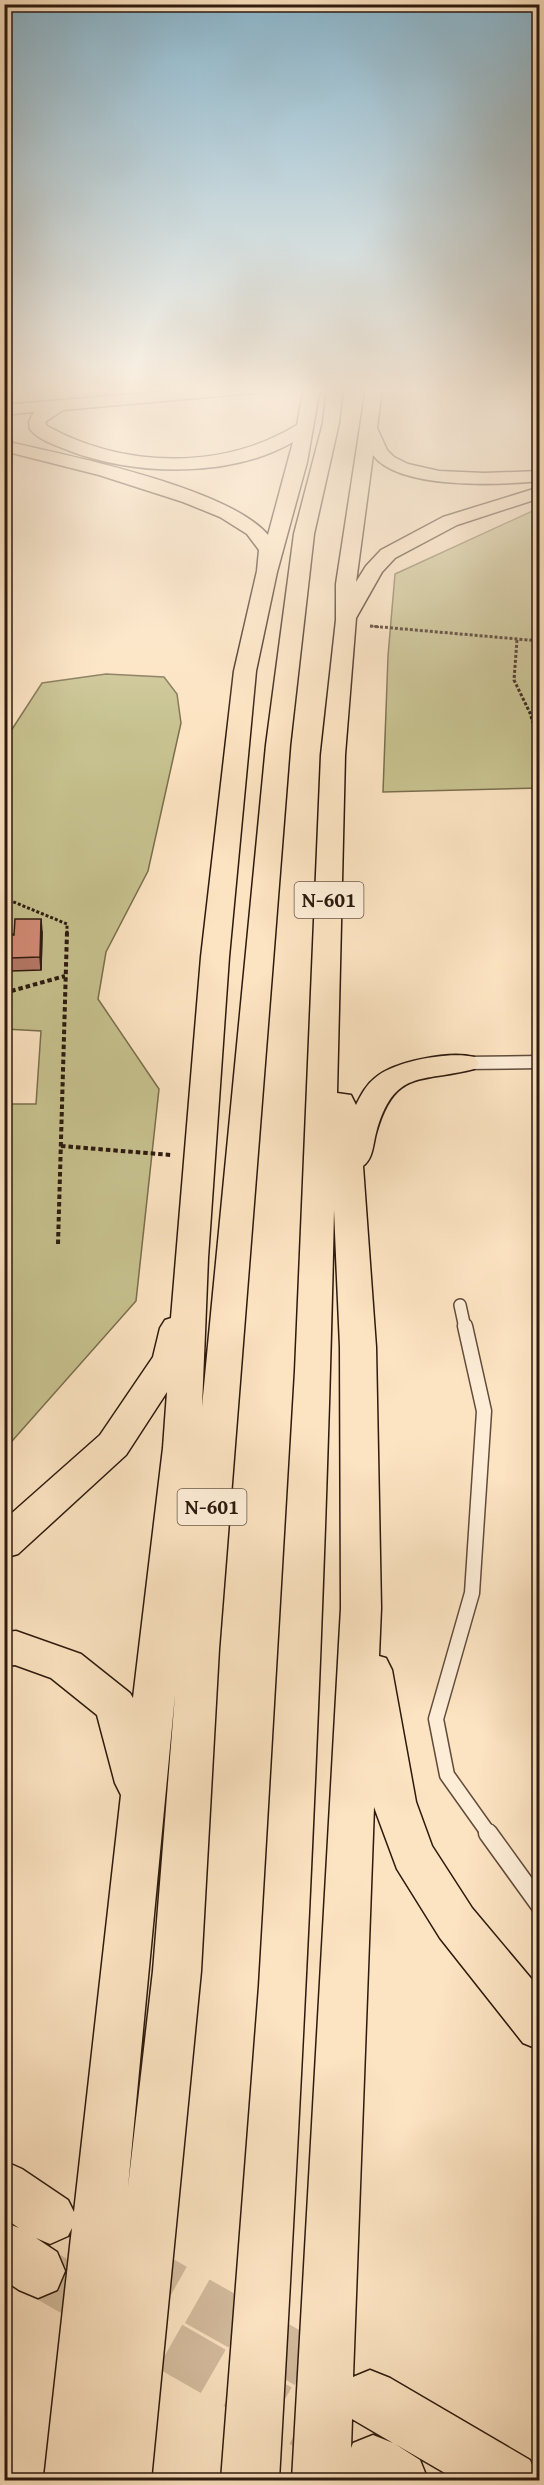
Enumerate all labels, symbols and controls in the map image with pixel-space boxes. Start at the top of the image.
road number: N-601 [294,882,364,918]
road number: N-601 [178,1489,246,1525]

